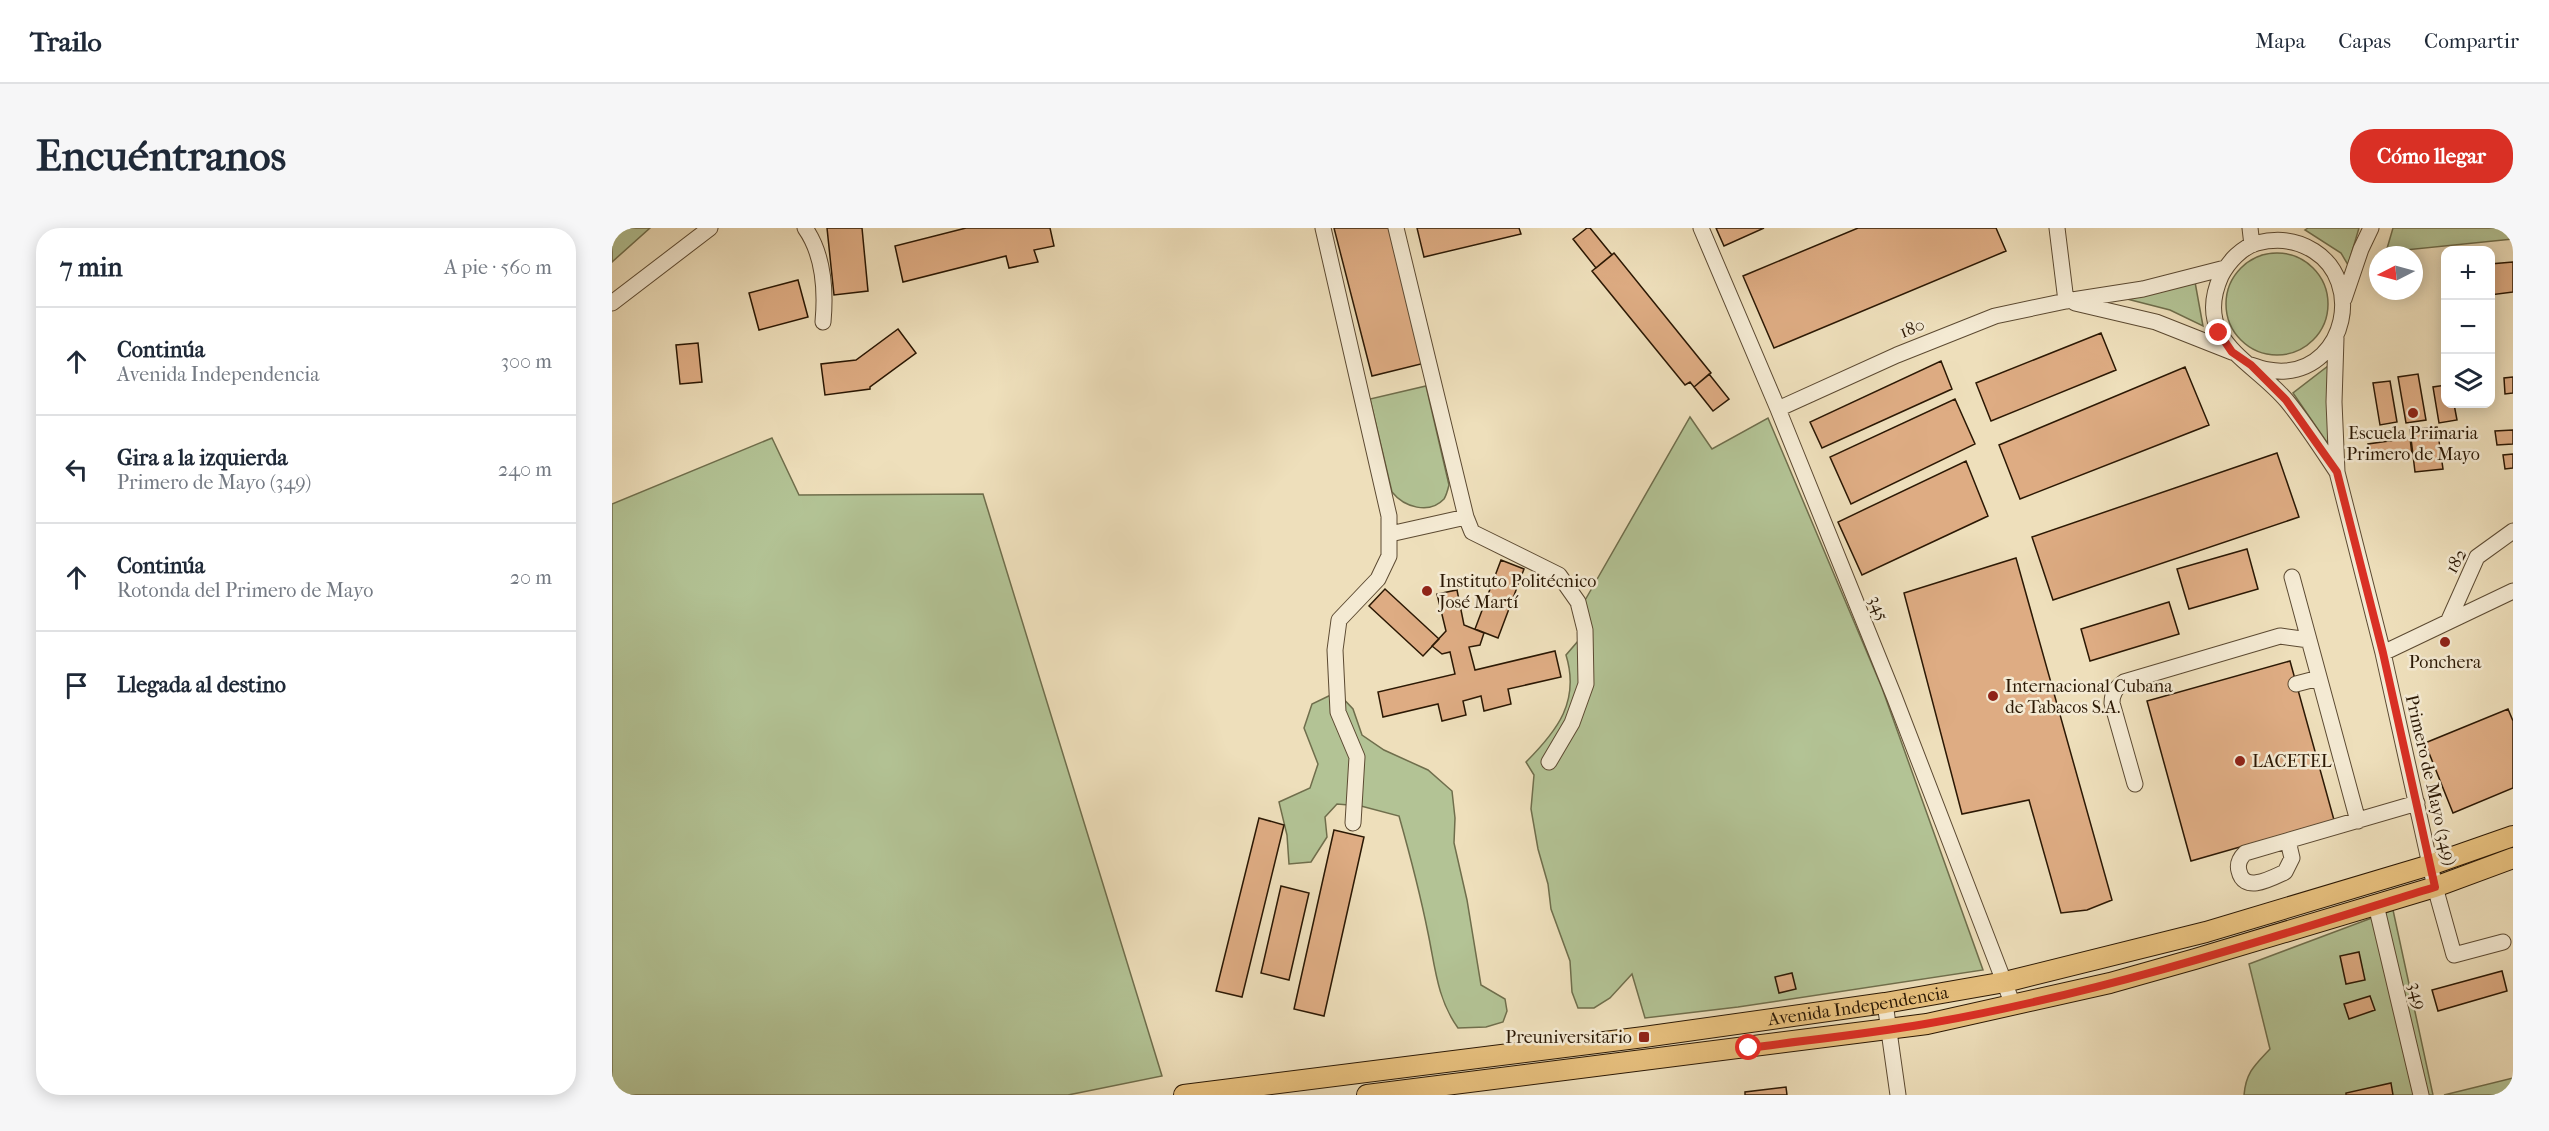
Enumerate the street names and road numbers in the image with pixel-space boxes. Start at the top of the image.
street label: 180 [1896,314,1928,343]
street label: 182 [2441,545,2472,577]
street label: 345 [1864,593,1893,624]
street label: Primero de Mayo (349) [2401,693,2460,868]
street label: 349 [2404,980,2431,1012]
street label: Avenida Independencia [1766,982,1951,1031]

